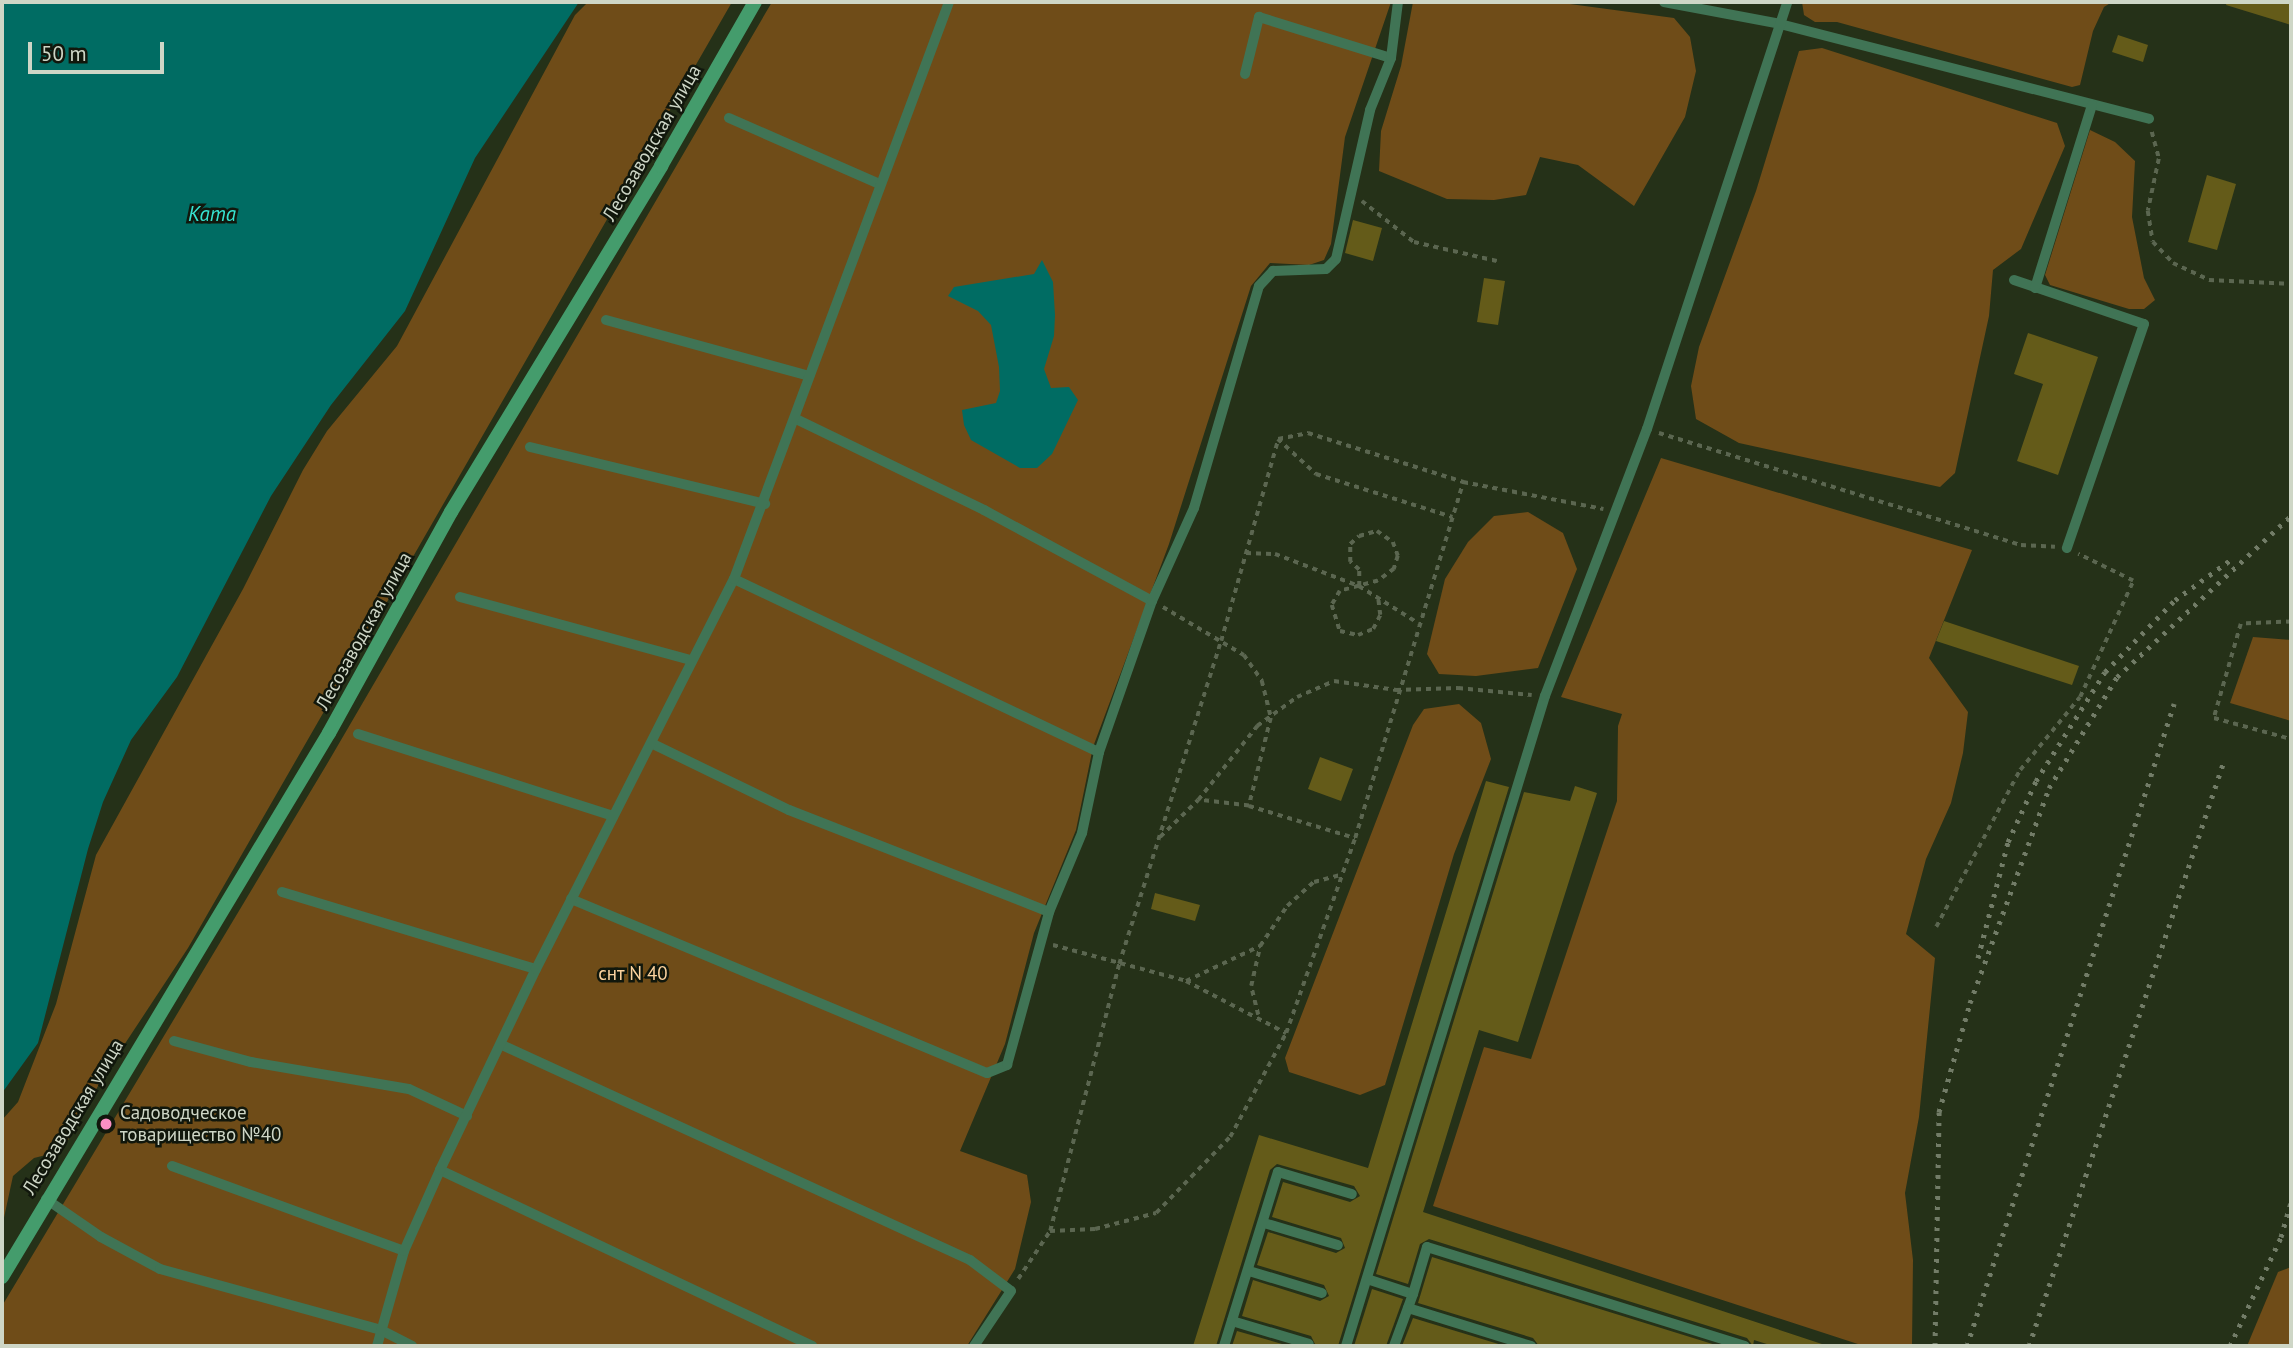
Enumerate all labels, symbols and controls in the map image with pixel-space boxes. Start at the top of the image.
scale bar [32,28,168,72]
text: 50 m [41,40,87,67]
street label: Лесозаводская улица [598,61,706,225]
water label: Kama [188,201,236,227]
street label: Лесозаводская улица [311,548,417,714]
park label: снт N 40 [598,963,668,985]
street label: Лесозаводская улица [18,1035,128,1199]
place label: Садоводческое товарищество №40 [120,1102,281,1146]
marker: Садоводческое товарищество №40 [98,1116,114,1132]

